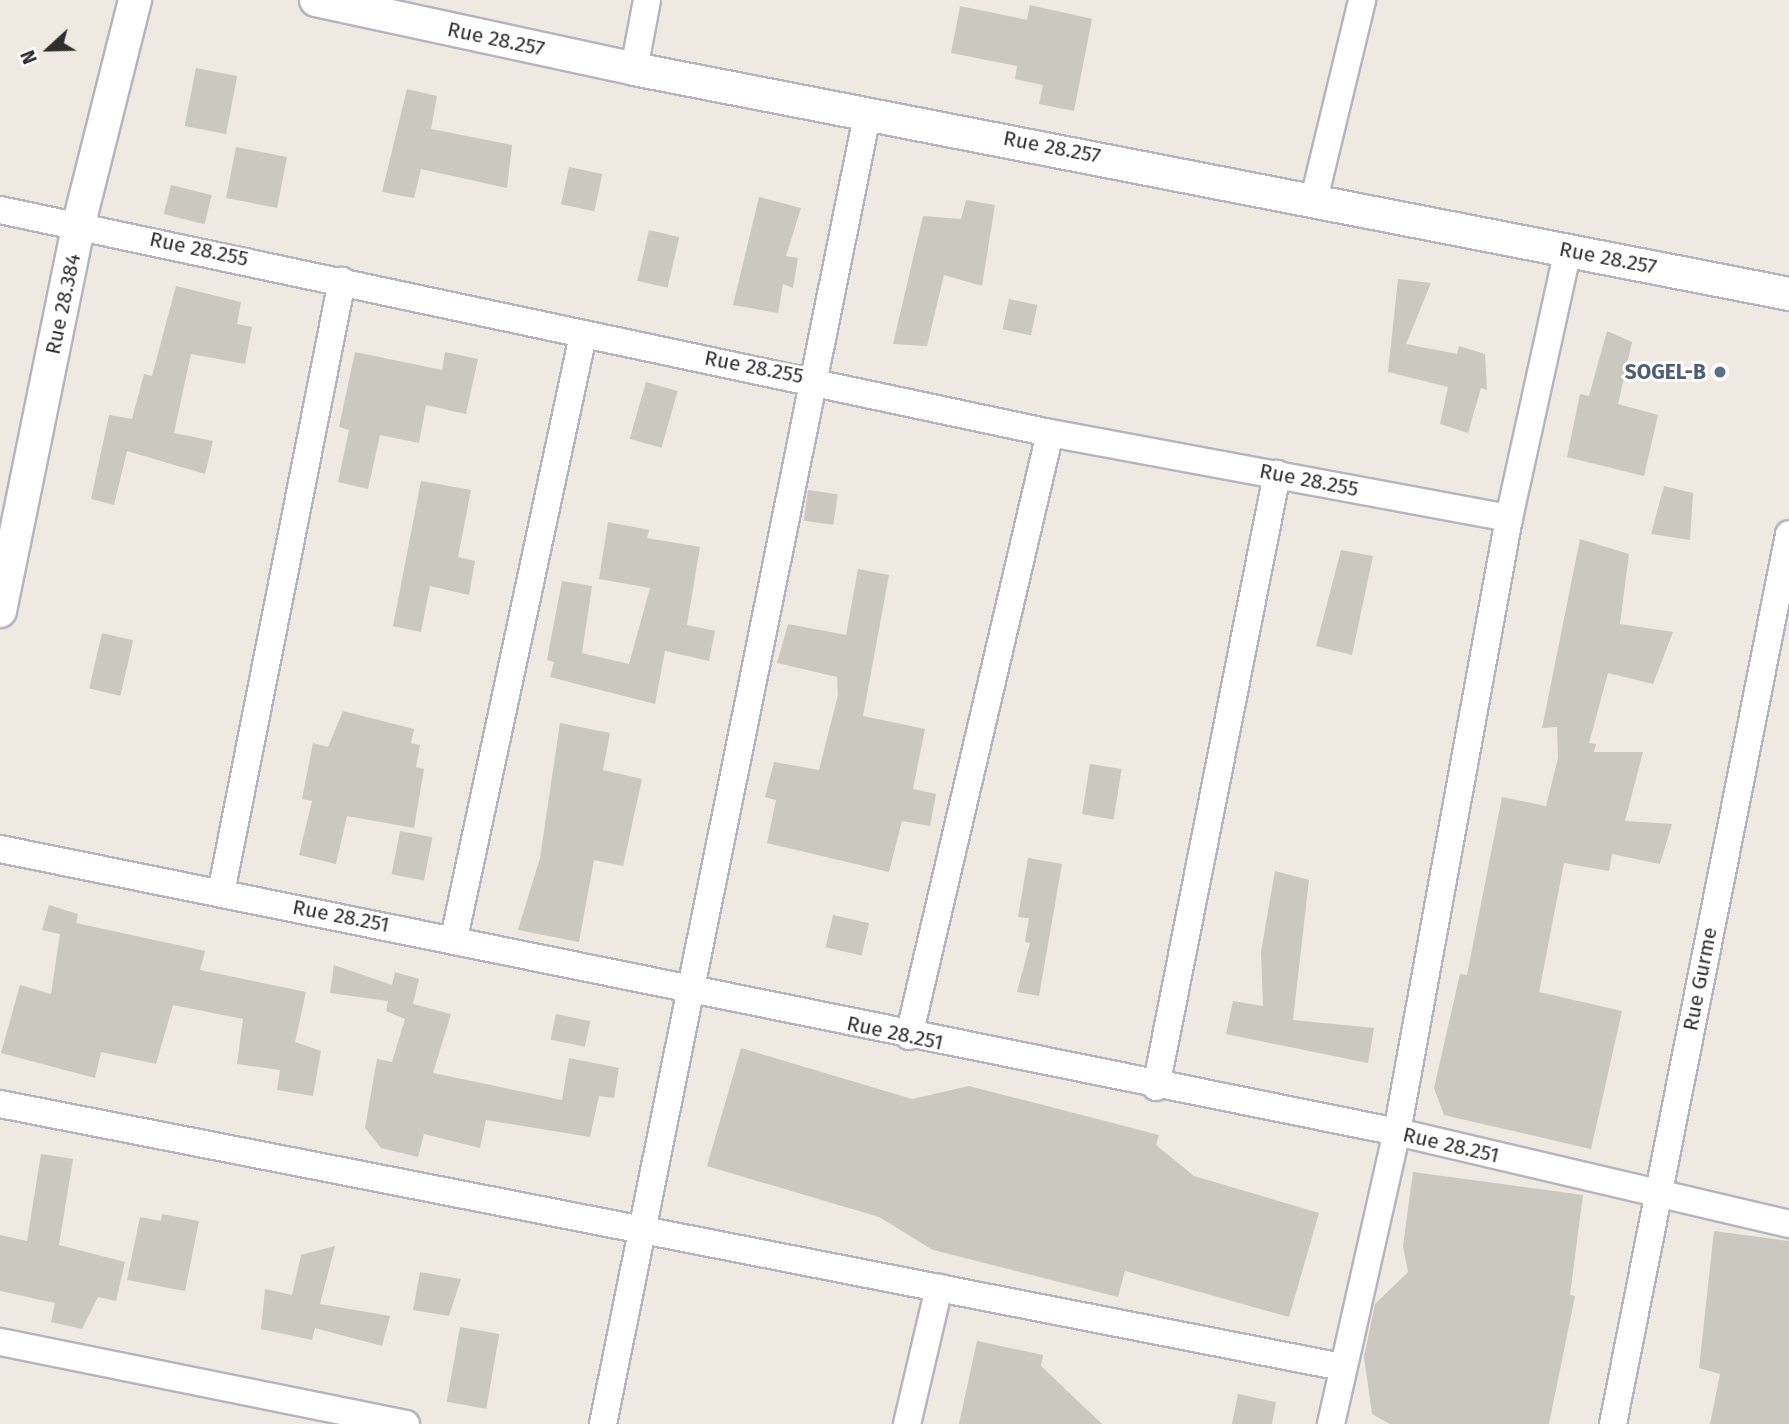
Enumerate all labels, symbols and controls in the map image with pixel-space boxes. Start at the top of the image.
north arrow [14,14,84,84]
street label: Rue 28.257 [445,16,547,62]
text: N [16,47,42,67]
street label: Rue 28.257 [1001,125,1103,169]
street label: Rue 28.255 [147,226,251,272]
street label: Rue 28.257 [1557,236,1659,280]
street label: Rue 28.384 [40,251,86,357]
street label: Rue 28.255 [702,345,806,389]
place label: SOGEL-B [1625,359,1706,385]
marker: SOGEL-B [1712,364,1728,380]
street label: Rue 28.255 [1257,458,1361,502]
street label: Rue 28.251 [291,894,391,938]
street label: Rue Gurme [1678,925,1722,1033]
street label: Rue 28.251 [845,1011,945,1055]
street label: Rue 28.251 [1400,1122,1502,1168]

